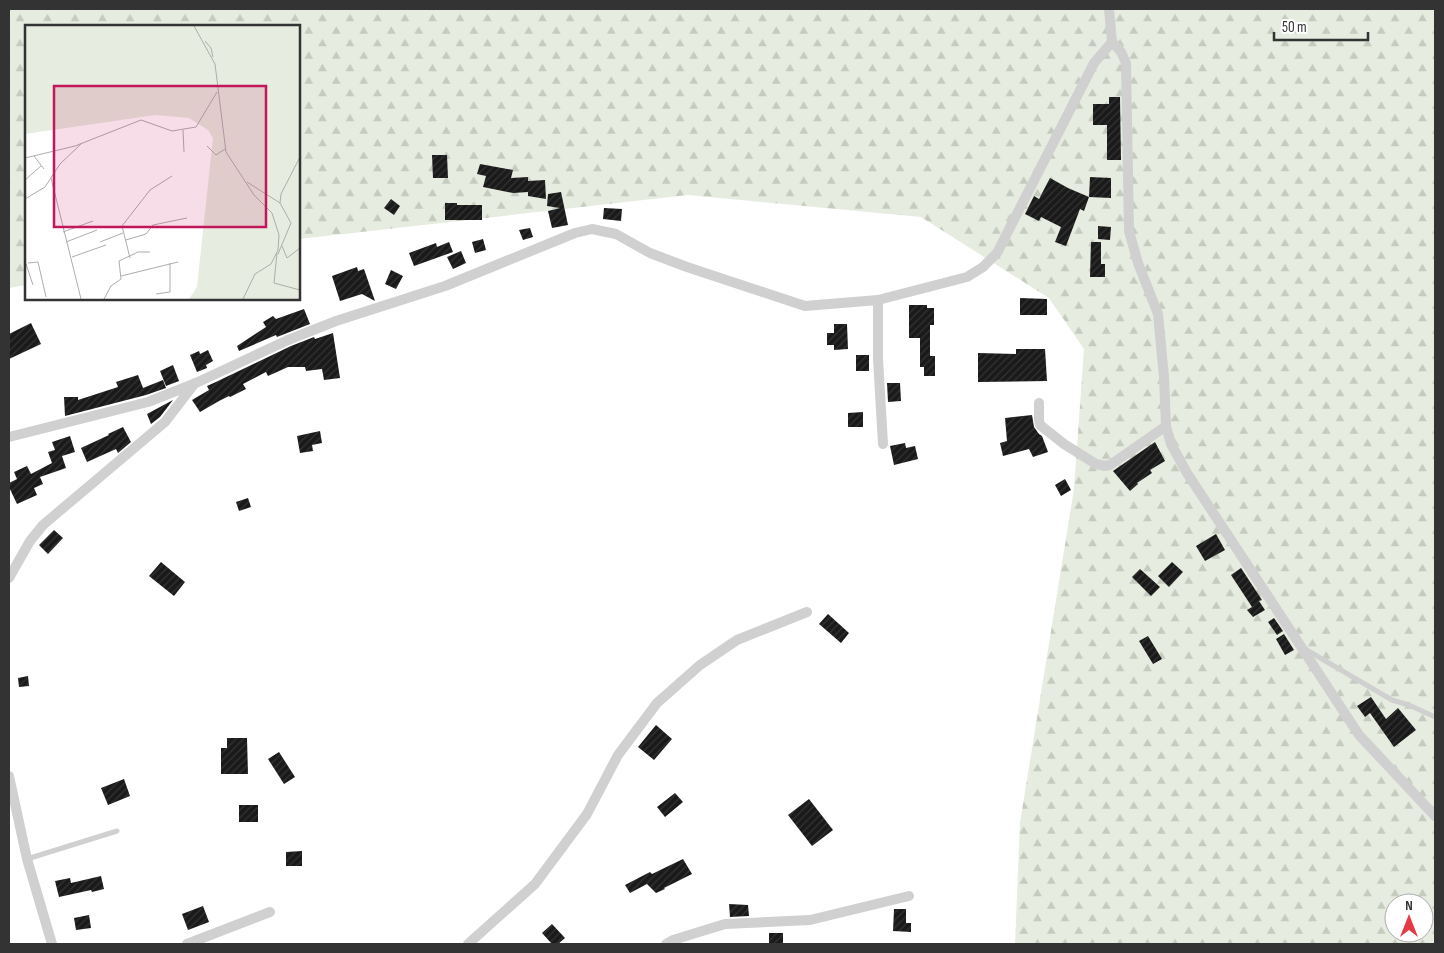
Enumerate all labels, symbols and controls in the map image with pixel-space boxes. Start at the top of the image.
scale bar [1274,10,1368,42]
text: 50 m [1282,18,1307,37]
inset map [25,25,300,300]
north arrow [1384,893,1434,943]
text: N [1405,897,1413,914]

